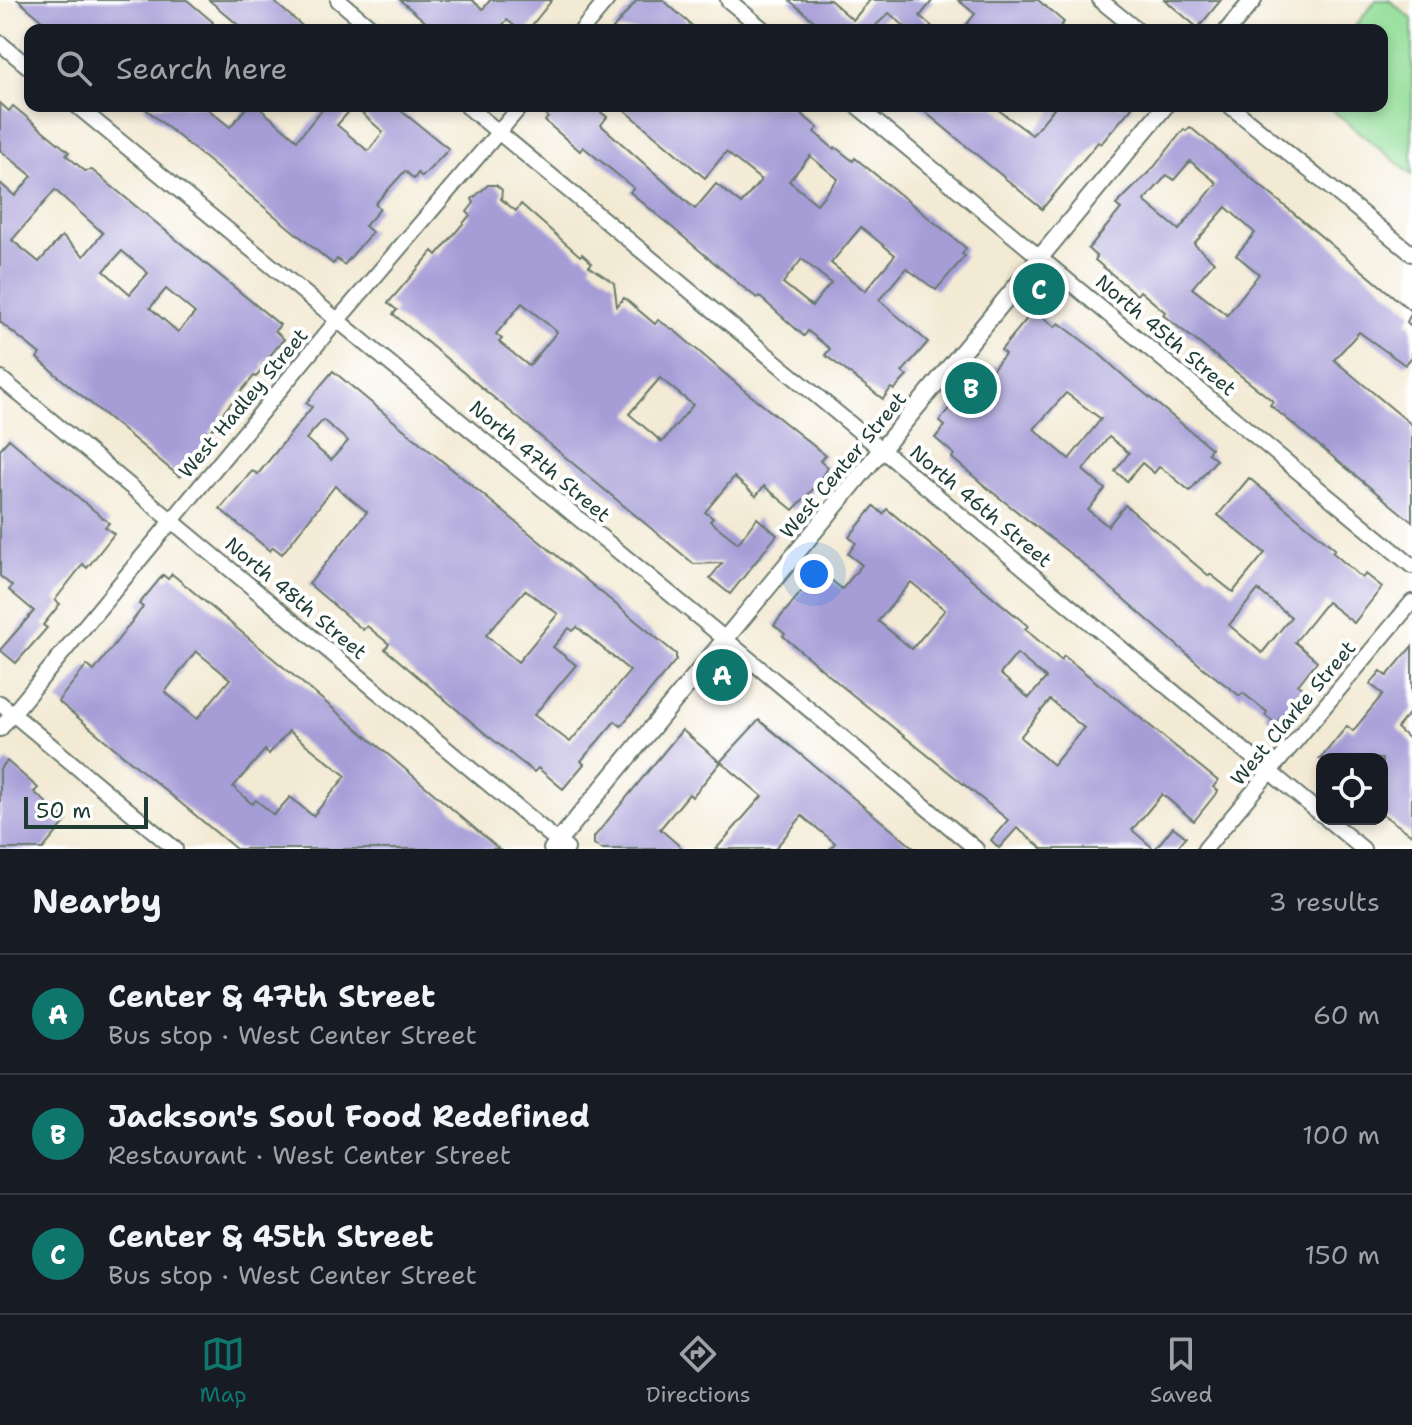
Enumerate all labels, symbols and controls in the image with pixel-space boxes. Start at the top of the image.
search box [24,24,1388,112]
icon: search [52,46,96,90]
text: Search here [116,48,287,89]
pin: C [1013,259,1065,319]
street label: North 45th Street [1090,269,1242,401]
street label: West Hadley Street [173,323,313,483]
pin: B [945,358,997,418]
street label: West Center Street [774,386,912,544]
street label: North 47th Street [464,394,616,528]
street label: North 46th Street [905,439,1057,573]
street label: North 48th Street [220,531,372,665]
your location [794,554,834,594]
street label: West Clarke Street [1225,635,1361,791]
pin: A [696,645,748,705]
map controls [1316,753,1388,825]
button: locate [1316,753,1388,825]
scale bar [24,793,148,829]
text: 50 m [36,796,91,825]
text: Nearby [32,878,162,924]
text: 3 results [1268,884,1380,919]
text: Center & 47th Street [108,976,435,1017]
text: A [48,997,68,1032]
text: 60 m [1313,997,1380,1032]
text: Bus stop · West Center Street [108,1017,477,1052]
text: Jackson's Soul Food Redefined [108,1096,590,1137]
text: B [50,1117,66,1152]
text: 100 m [1302,1117,1380,1152]
text: Restaurant · West Center Street [108,1137,511,1172]
text: Center & 45th Street [108,1216,433,1257]
text: C [50,1237,66,1272]
text: 150 m [1304,1237,1380,1272]
text: Bus stop · West Center Street [108,1257,477,1292]
tab: Map [200,1332,247,1409]
tab: Directions [646,1332,751,1409]
tab: Saved [1150,1332,1212,1409]

